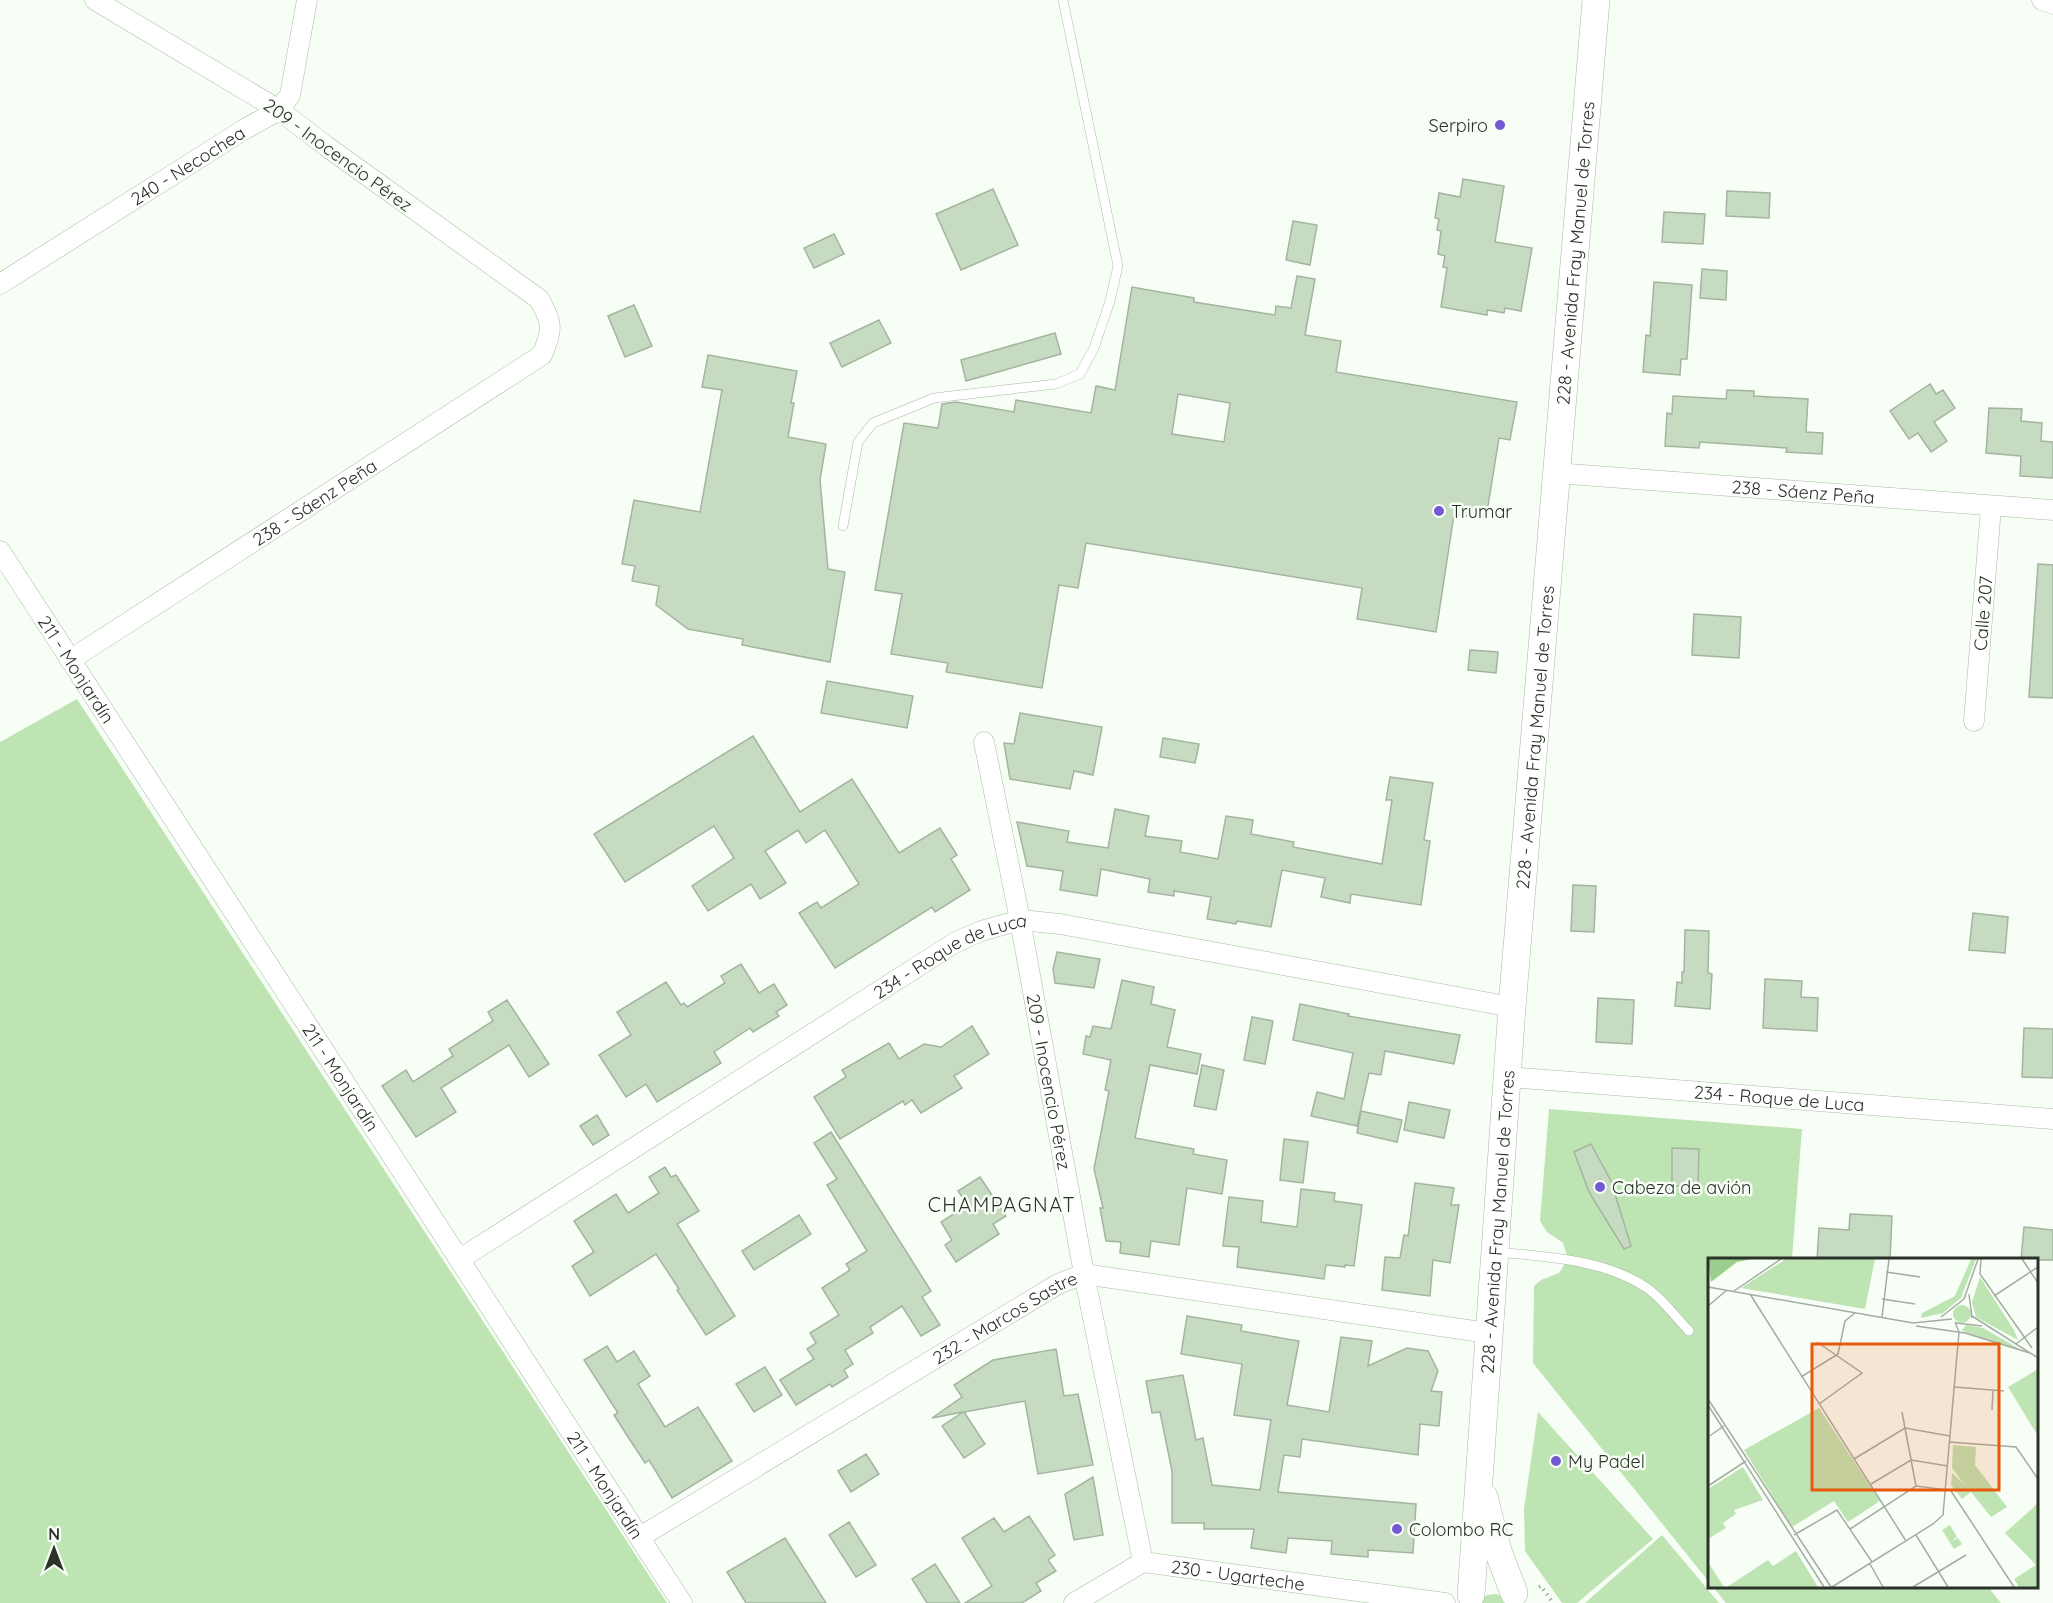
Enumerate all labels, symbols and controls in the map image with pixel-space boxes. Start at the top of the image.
street label: 209 - Inocencio Pérez [259,93,417,217]
street label: 228 - Avenida Fray Manuel de Torres [1551,100,1599,406]
place label: Serpiro [1429,114,1488,137]
marker: Serpiro [1493,118,1507,132]
street label: 240 - Necochea [126,121,249,210]
street label: 238 - Sáenz Peña [248,454,381,551]
street label: 238 - Sáenz Peña [1731,475,1876,508]
place label: Trumar [1451,500,1512,523]
marker: Trumar [1432,504,1446,518]
street label: Calle 207 [1968,575,1997,652]
street label: 228 - Avenida Fray Manuel de Torres [1510,585,1559,890]
street label: 211 - Monjardín [33,611,120,728]
street label: 234 - Roque de Luca [869,908,1028,1003]
street label: 209 - Inocencio Pérez [1022,992,1076,1172]
street label: 211 - Monjardín [298,1019,384,1135]
street label: 228 - Avenida Fray Manuel de Torres [1475,1069,1519,1375]
street label: 234 - Roque de Luca [1693,1080,1865,1116]
place label: Cabeza de avión [1612,1176,1752,1199]
marker: Cabeza de avión [1593,1180,1607,1194]
district label: CHAMPAGNAT [928,1192,1076,1217]
inset map [1708,1258,2038,1588]
street label: 232 - Marcos Sastre [928,1266,1080,1369]
street label: 211 - Monjardín [562,1427,649,1543]
place label: My Padel [1568,1450,1645,1473]
marker: My Padel [1549,1454,1563,1468]
place label: Colombo RC [1409,1518,1513,1541]
north arrow [24,1519,84,1579]
marker: Colombo RC [1390,1522,1404,1536]
text: N [48,1524,60,1544]
street label: 230 - Ugarteche [1170,1554,1306,1595]

